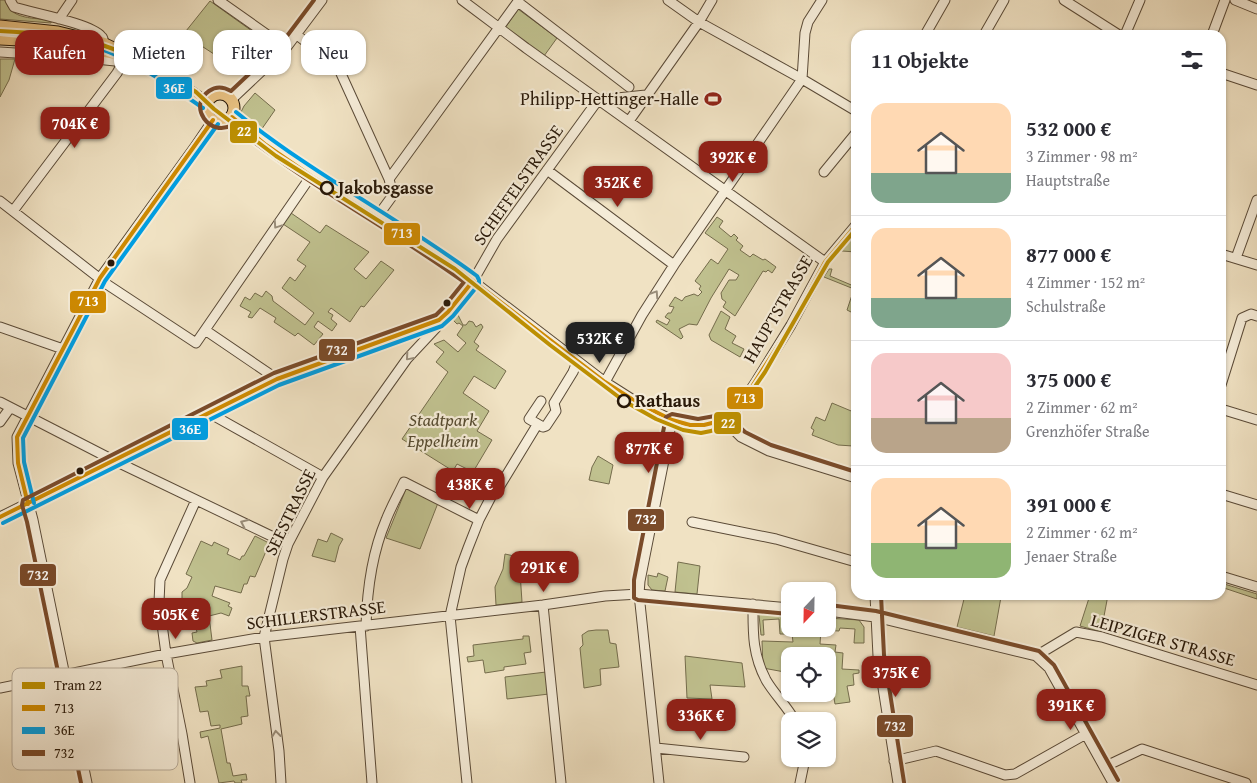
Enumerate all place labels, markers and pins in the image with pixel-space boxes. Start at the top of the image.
place label: Philipp-Hettinger-Halle [520,85,699,112]
sports icon: Philipp-Hettinger-Halle [703,89,723,109]
pin: 704K € [34,106,116,149]
pin: 392K € [692,140,774,183]
pin: 352K € [577,166,659,208]
place label: Jakobsgasse [335,174,434,201]
marker: Jakobsgasse [320,181,334,195]
unlabelled marker [106,258,116,268]
unlabelled marker [442,298,452,308]
pin: 532K € [559,322,641,364]
place label: Rathaus [635,387,700,414]
marker: Rathaus [617,394,631,408]
pin: 877K € [608,432,690,474]
unlabelled marker [75,466,85,476]
pin: 438K € [429,468,511,510]
pin: 291K € [503,550,585,593]
pin: 505K € [135,598,217,640]
pin: 375K € [855,656,937,698]
pin: 391K € [1030,688,1112,731]
pin: 336K € [660,698,742,741]

